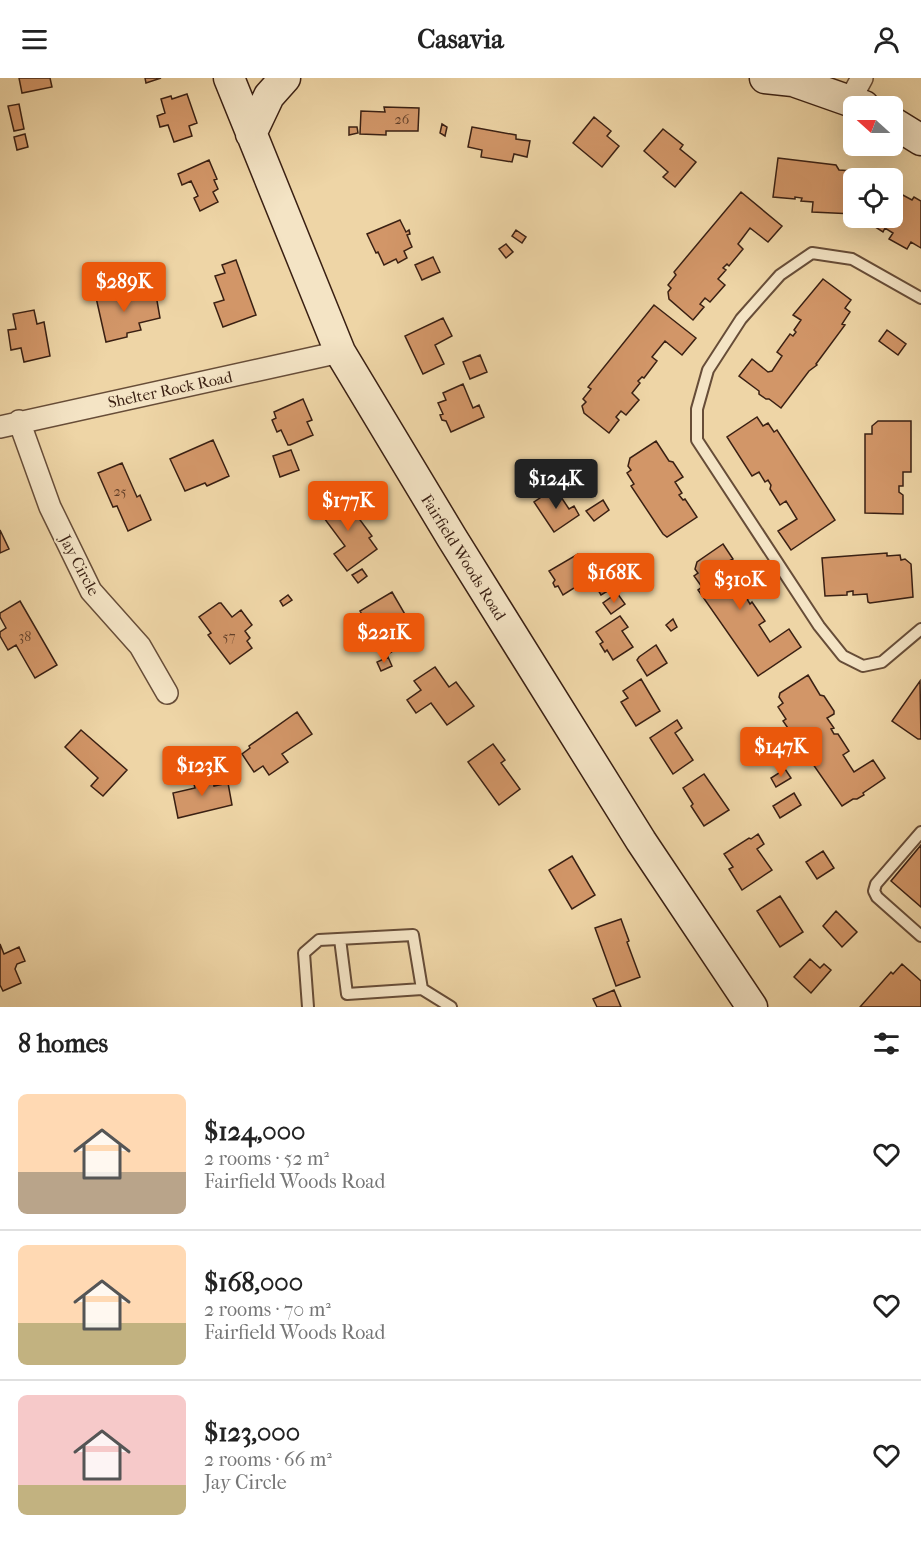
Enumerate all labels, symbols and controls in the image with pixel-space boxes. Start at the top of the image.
icon: menu [18,23,51,56]
text: Casavia [417,23,504,55]
icon: person [870,23,903,56]
north arrow [843,96,903,156]
map controls [843,96,903,228]
house number: 26 [395,111,410,128]
button: locate [843,168,903,228]
pin: $289K [82,262,166,313]
text: $289K [96,270,152,293]
street label: Shelter Rock Road [106,367,234,412]
pin: $124K [514,459,598,510]
text: $124K [529,467,583,490]
pin: $177K [306,481,390,532]
house number: 25 [113,483,127,500]
text: $177K [322,489,374,512]
street label: Fairfield Woods Road [417,491,510,624]
street label: Jay Circle [55,530,104,599]
pin: $168K [572,553,656,604]
pin: $310K [698,560,782,611]
text: $168K [587,561,641,584]
text: $310K [714,568,766,591]
pin: $221K [342,613,426,664]
text: $221K [357,621,411,644]
house number: 38 [19,628,31,645]
house number: 57 [223,628,236,645]
pin: $147K [739,727,823,778]
text: $147K [754,735,808,758]
pin: $123K [160,746,244,797]
text: $123K [176,754,228,777]
icon: filters [870,1027,903,1060]
text: 8 homes [18,1028,108,1059]
text: $124,000 [204,1116,305,1147]
icon: home [66,1118,138,1190]
icon: heart [870,1138,903,1171]
text: 2 rooms · 52 m² [204,1147,329,1170]
text: Fairfield Woods Road [204,1170,385,1193]
text: $168,000 [204,1267,303,1298]
icon: home [66,1269,138,1341]
icon: heart [870,1289,903,1322]
text: 2 rooms · 70 m² [204,1298,331,1321]
text: Fairfield Woods Road [204,1321,385,1344]
text: $123,000 [204,1417,300,1448]
icon: home [66,1419,138,1491]
icon: heart [870,1439,903,1472]
text: 2 rooms · 66 m² [204,1448,332,1471]
text: Jay Circle [204,1471,287,1494]

